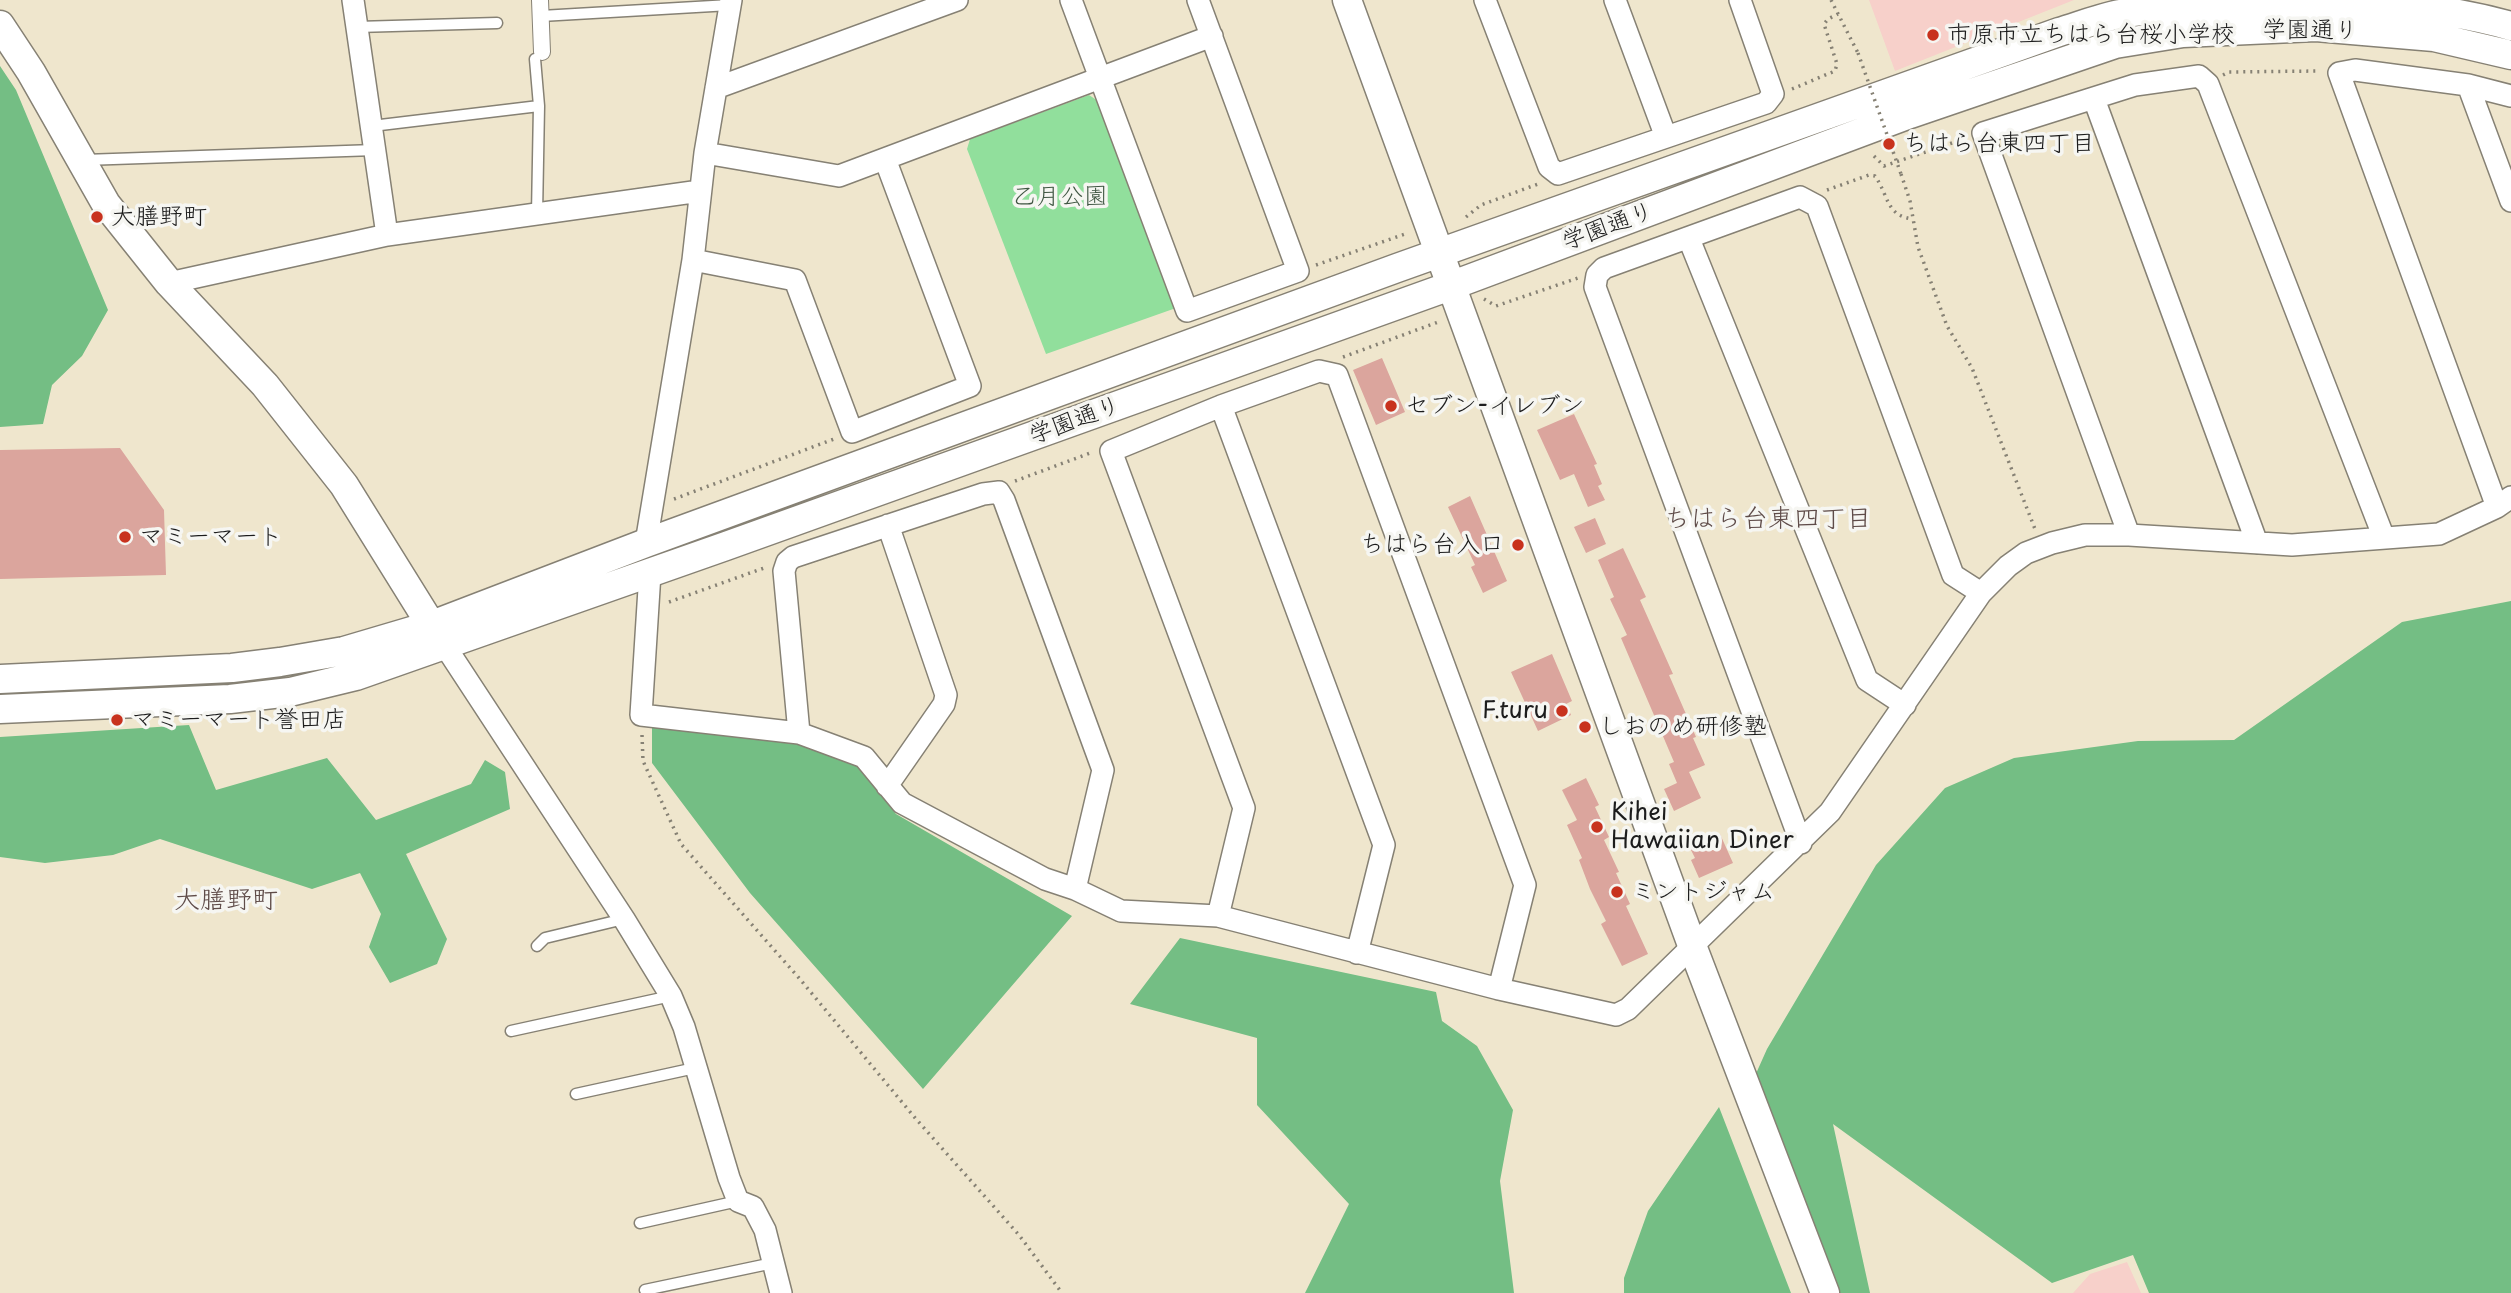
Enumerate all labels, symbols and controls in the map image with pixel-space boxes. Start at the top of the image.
street label: 学園通り [2262,16,2358,46]
place label: 市原市立ちはら台桜小学校 [1947,21,2235,49]
marker: 市原市立ちはら台桜小学校 [1925,27,1941,43]
place label: ちはら台東四丁目 [1903,130,2095,158]
marker: ちはら台東四丁目 [1881,136,1897,152]
park label: 乙月公園 [1012,183,1108,211]
street label: 学園通り [1558,197,1658,257]
place label: 大膳野町 [111,203,207,231]
marker: 大膳野町 [89,209,105,225]
street label: 学園通り [1025,391,1125,451]
place label: セブン-イレブン [1405,392,1585,420]
marker: セブン-イレブン [1383,398,1399,414]
district label: ちはら台東四丁目 [1664,504,1872,536]
place label: マミーマート [139,523,283,551]
marker: マミーマート [117,529,133,545]
place label: ちはら台入口 [1360,531,1504,559]
marker: ちはら台入口 [1510,537,1526,553]
place label: F.turu [1482,697,1548,725]
marker: F.turu [1554,703,1570,719]
place label: マミーマート誉田店 [131,706,347,734]
marker: マミーマート誉田店 [109,712,125,728]
place label: しおのめ研修塾 [1599,713,1767,741]
marker: しおのめ研修塾 [1577,719,1593,735]
place label: Kihei Hawaiian Diner [1611,799,1794,855]
marker: Kihei Hawaiian Diner [1589,819,1605,835]
place label: ミントジャム [1631,878,1775,906]
marker: ミントジャム [1609,884,1625,900]
district label: 大膳野町 [174,885,278,917]

